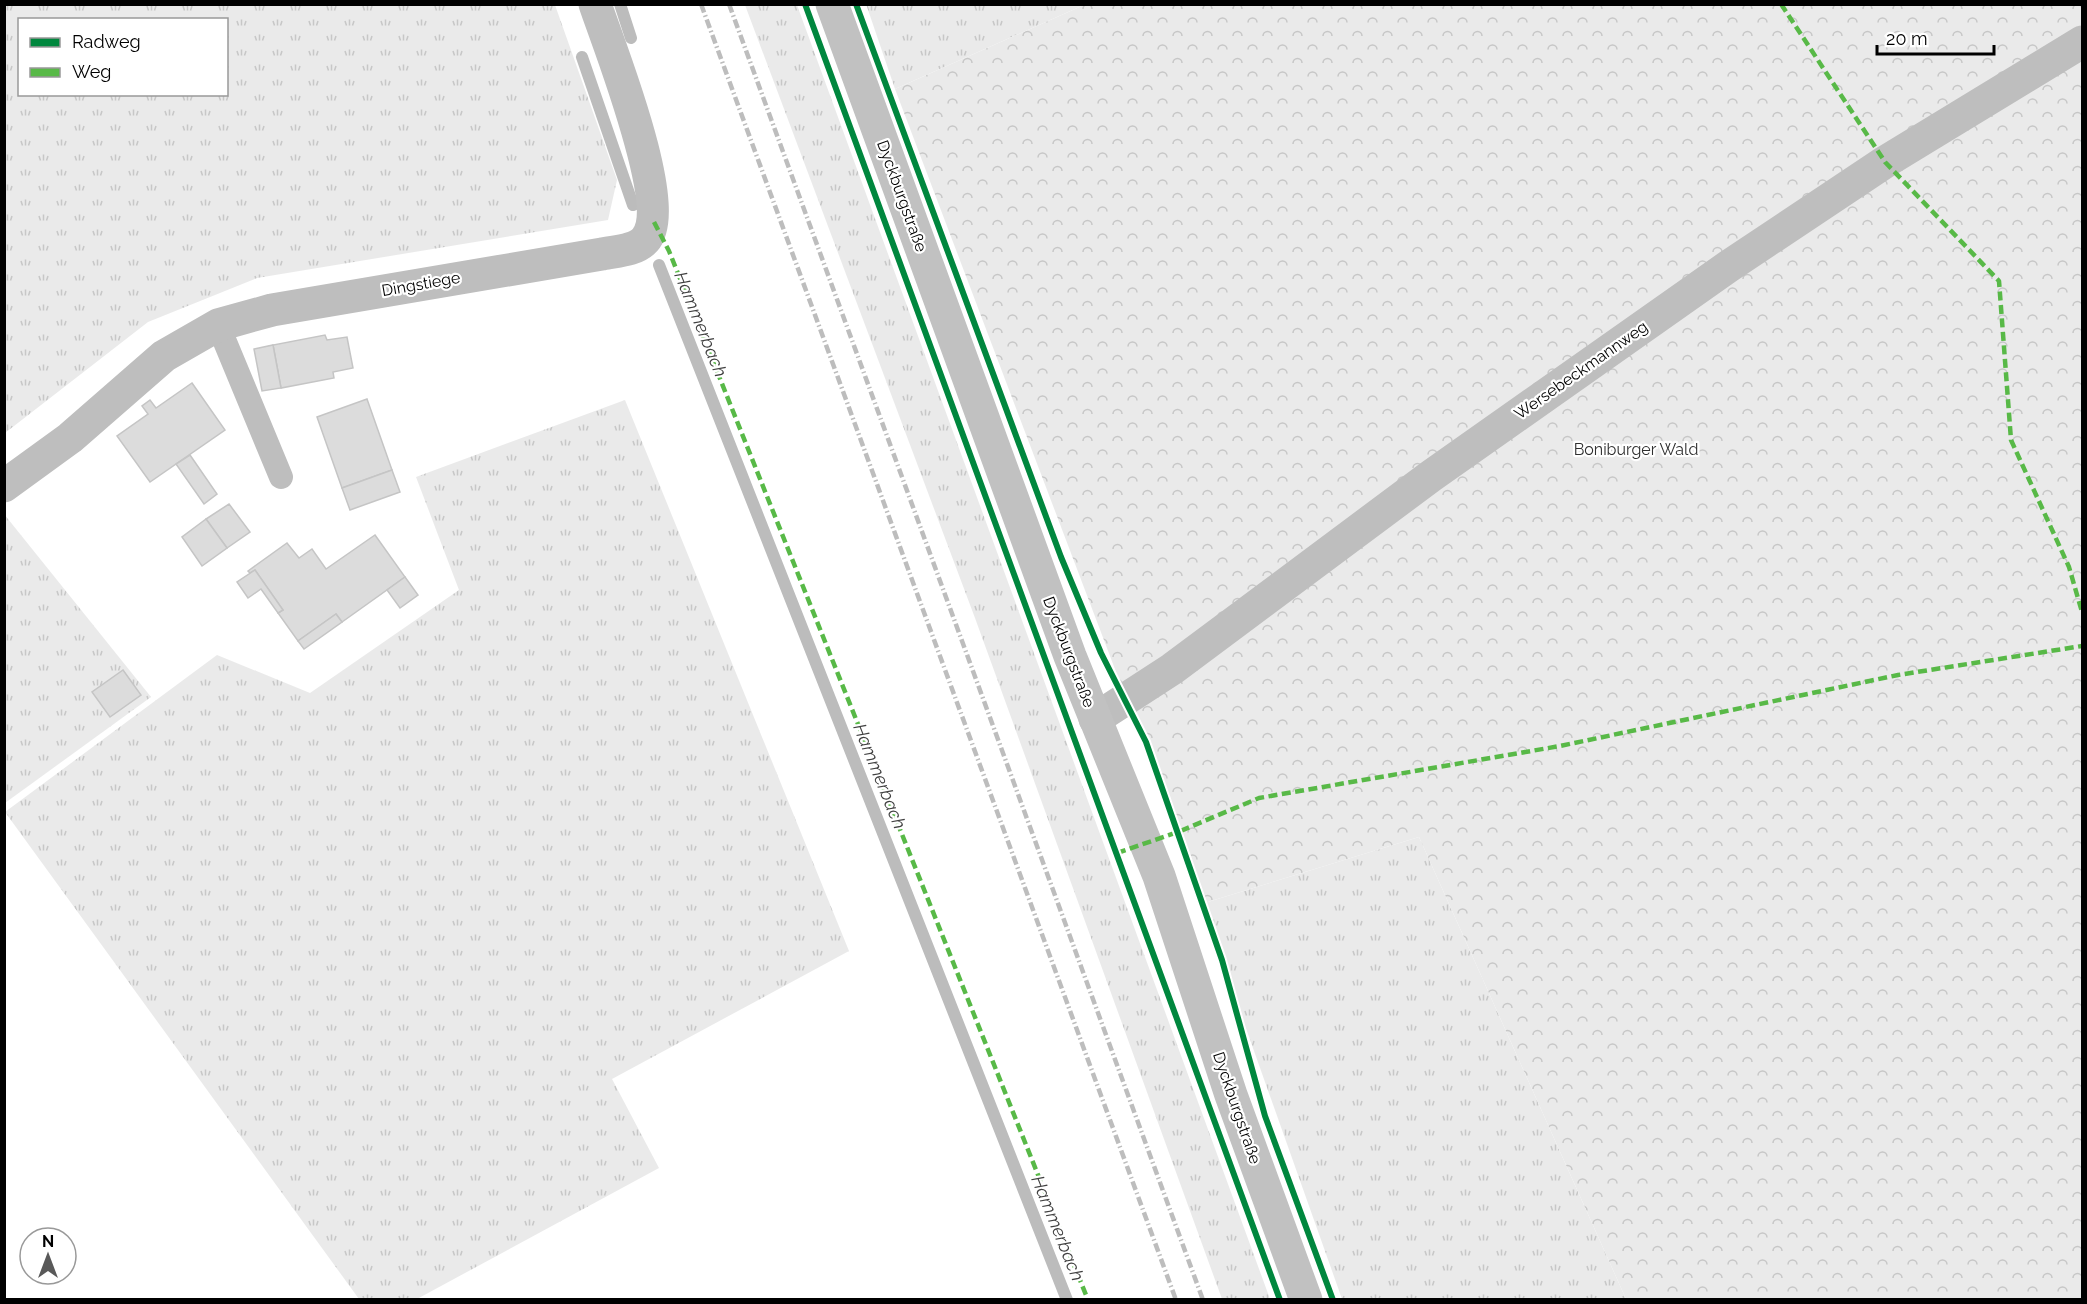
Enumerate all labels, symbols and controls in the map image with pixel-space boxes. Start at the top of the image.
legend [18,18,228,96]
scale bar [1877,18,1994,56]
text: 20 m [1886,28,1928,49]
text: Radweg [72,31,141,52]
text: Weg [72,61,111,82]
street label: Dyckburgstraße [873,138,931,254]
street label: Dingstiege [380,268,462,300]
water label: Hammerbach [670,268,732,380]
street label: Wersebeckmannweg [1511,317,1651,423]
park label: Boniburger Wald [1574,440,1698,459]
street label: Dyckburgstraße [1039,594,1099,710]
water label: Hammerbach [849,720,911,832]
street label: Dyckburgstraße [1209,1049,1265,1167]
water label: Hammerbach [1027,1172,1089,1284]
north arrow [18,1226,78,1286]
text: N [42,1232,54,1251]

